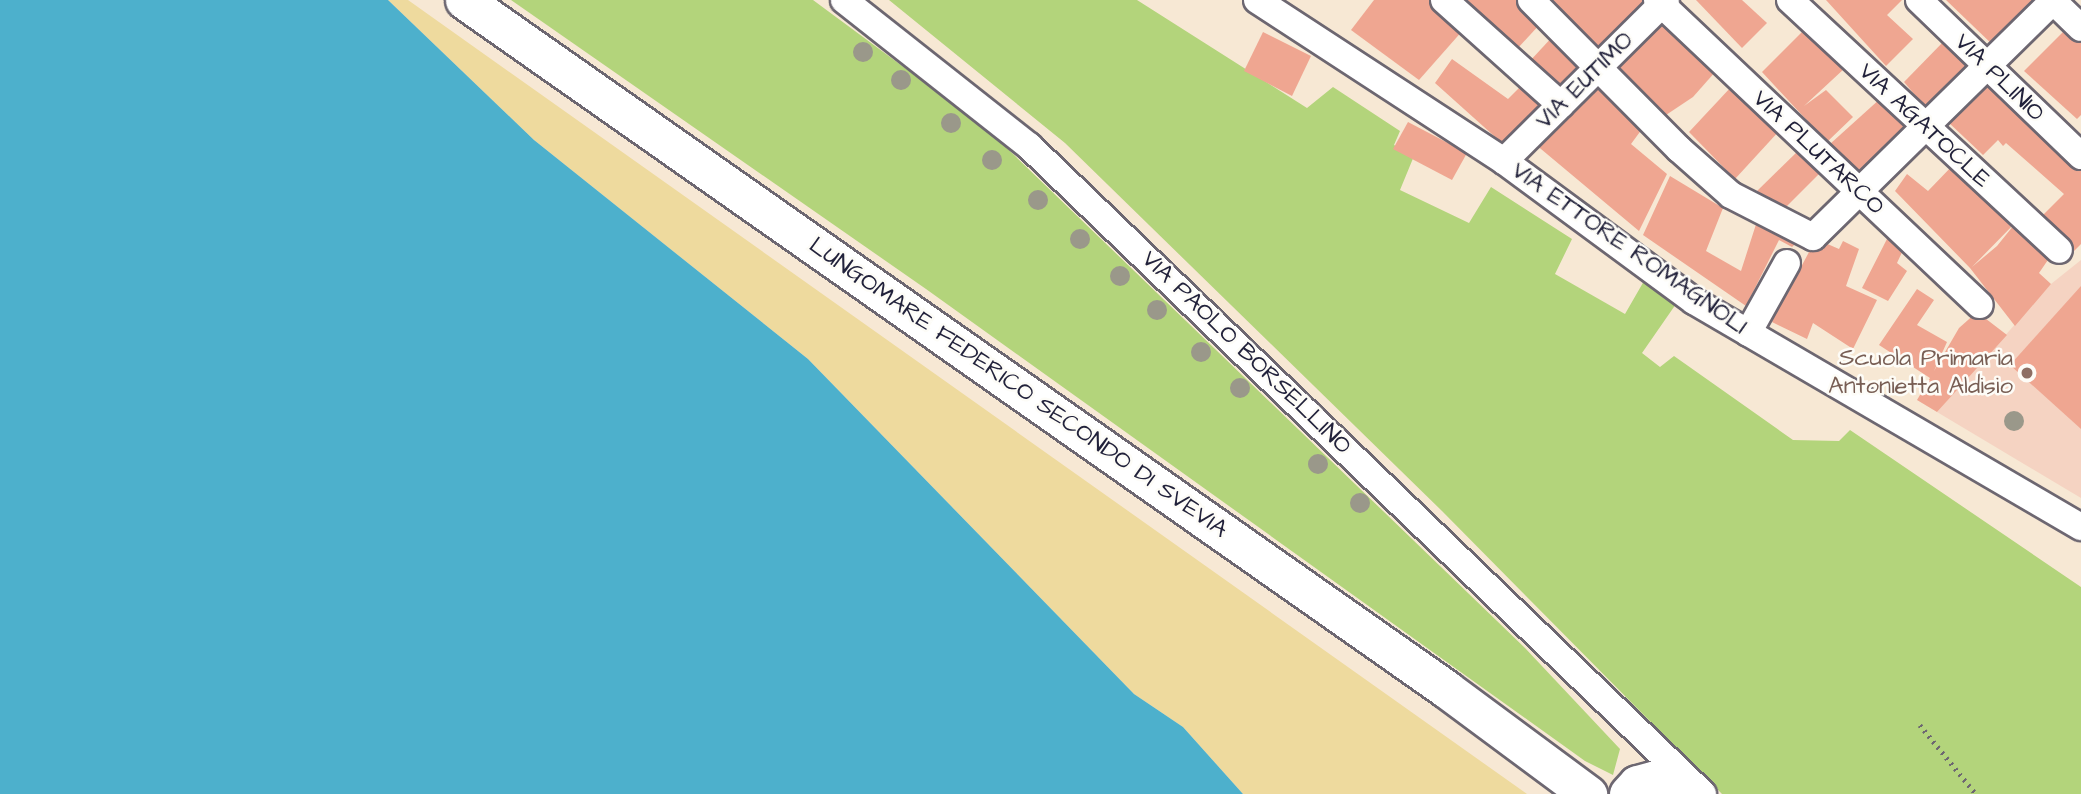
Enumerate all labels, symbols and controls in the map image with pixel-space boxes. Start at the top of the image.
street label: VIA EUTIMO [1530,26,1640,136]
street label: VIA PLINIO [1948,28,2050,128]
street label: VIA AGATOCLE [1852,58,1996,194]
street label: VIA PLUTARCO [1746,85,1890,221]
street label: VIA ETTORE ROMAGNOLI [1506,157,1752,341]
street label: LUNGOMARE FEDERICO SECONDO DI SVEVIA [803,232,1233,544]
street label: VIA PAOLO BORSELLINO [1135,245,1357,461]
place label: Scuola Primaria Antonietta Aldisio [1828,345,2013,401]
marker: Scuola Primaria Antonietta Aldisio [2019,365,2035,381]

